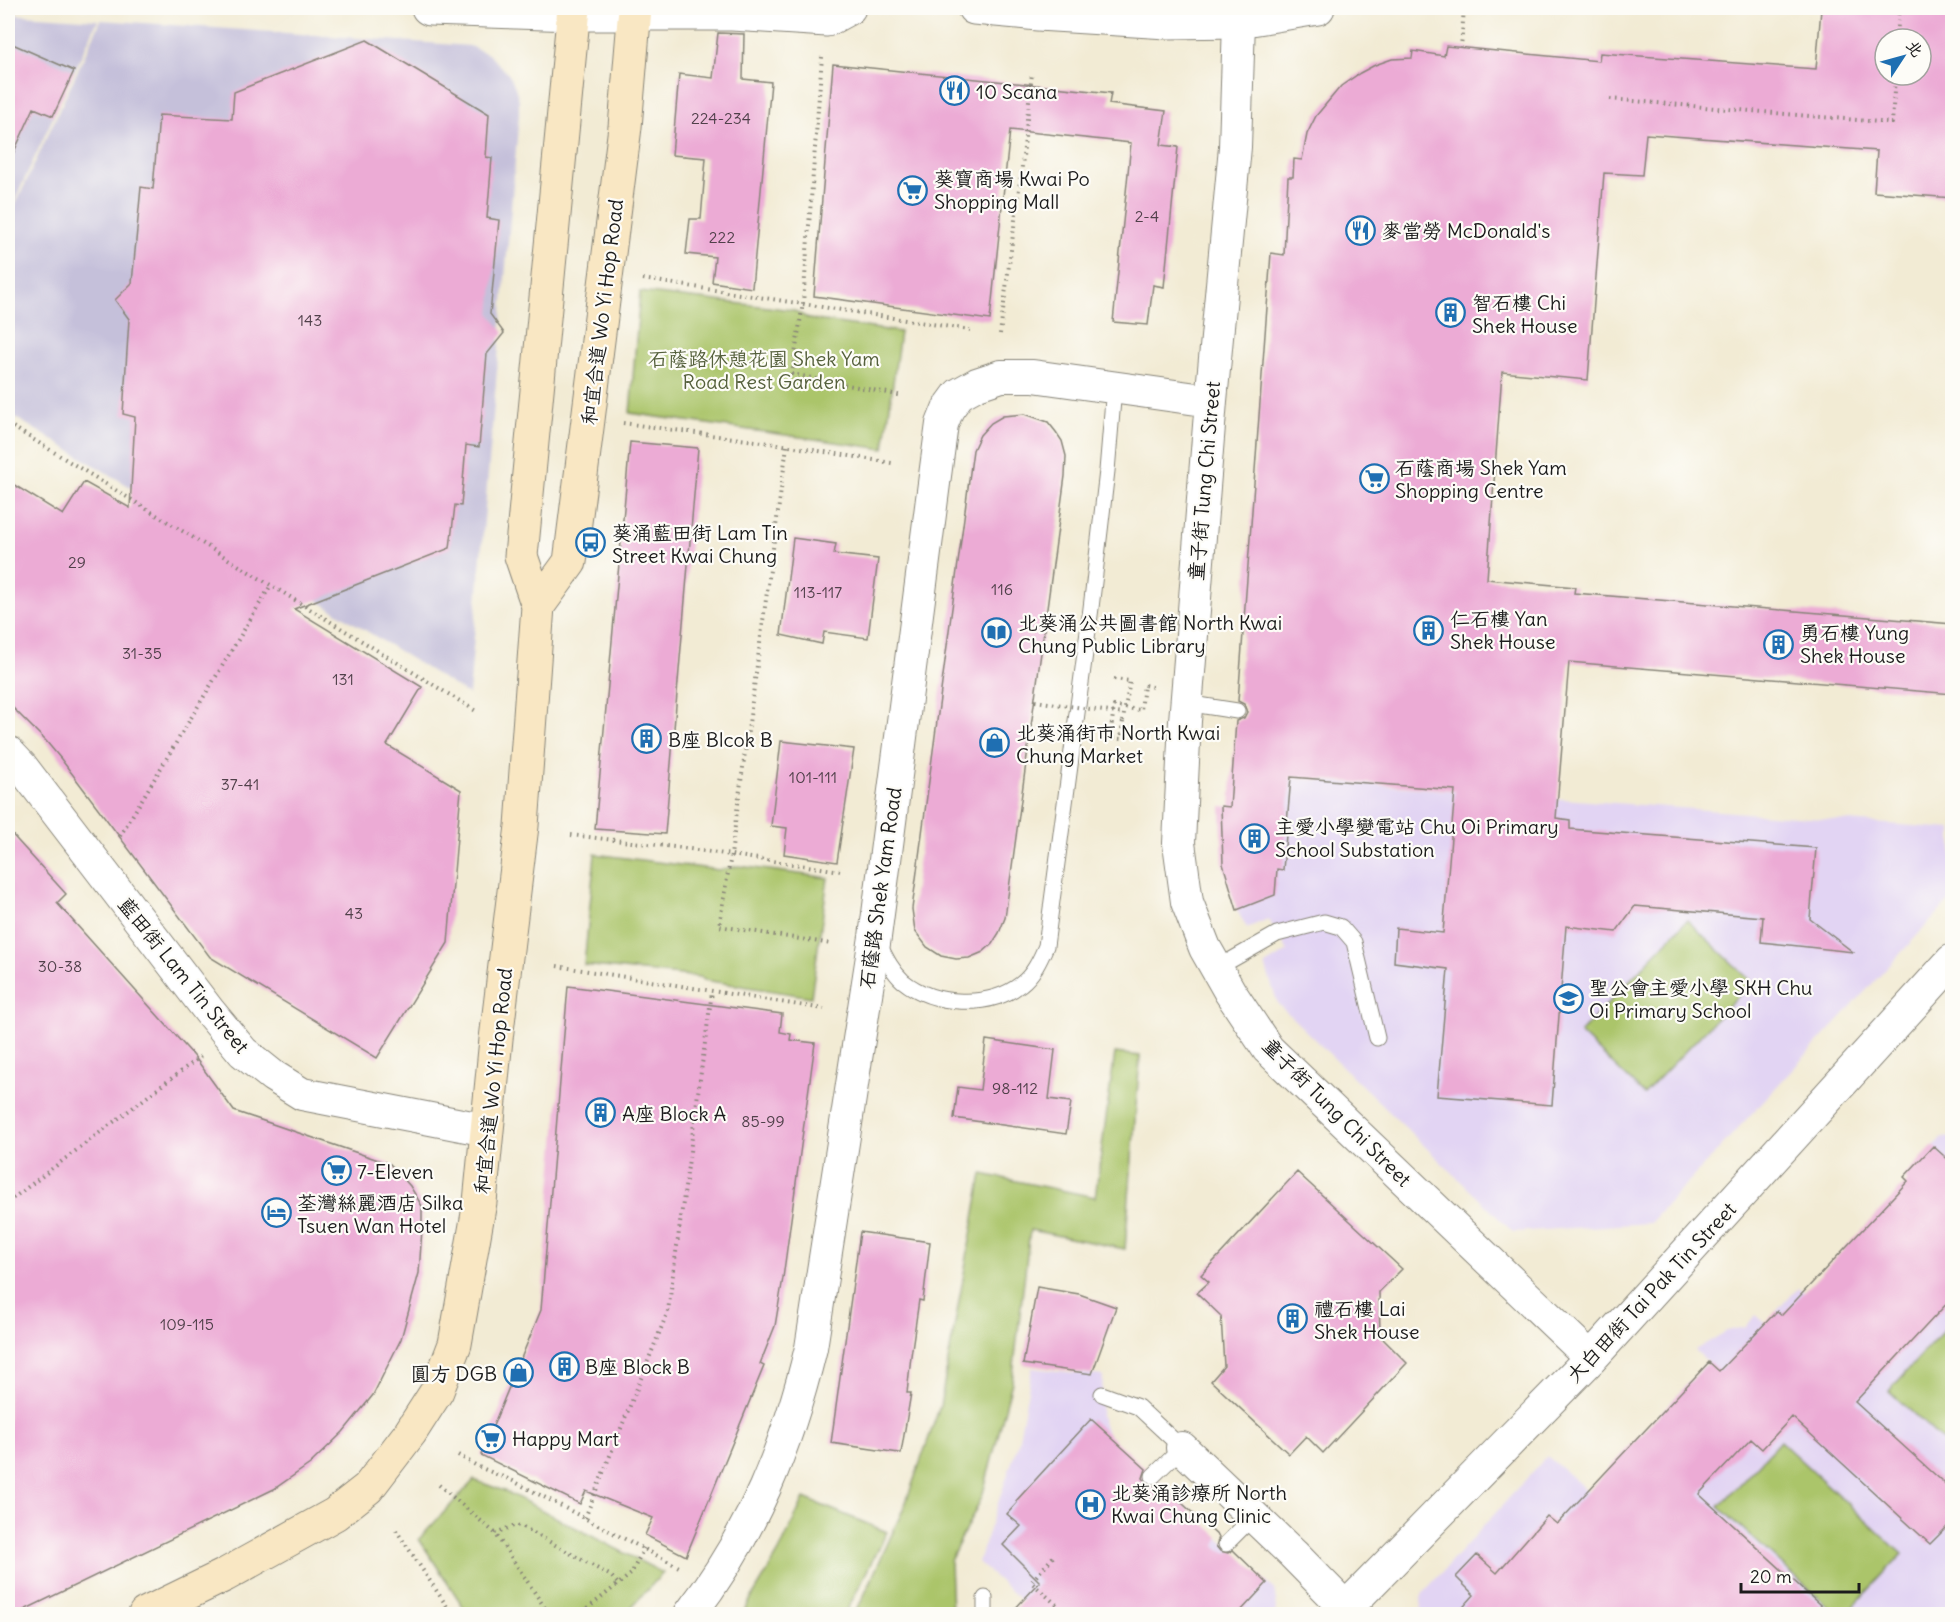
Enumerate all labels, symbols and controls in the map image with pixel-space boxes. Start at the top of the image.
north arrow [1873,27,1933,87]
text: 北 [1902,36,1928,61]
restaurant icon: 10 Scana [939,75,971,107]
place label: 10 Scana [976,79,1057,104]
house number: 224-234 [691,108,751,128]
place label: 葵寶商場 Kwai Po Shopping Mall [934,166,1090,214]
supermarket icon: 葵寶商場 Kwai Po Shopping Mall [897,174,929,206]
street label: 和宜合道 Wo Yi Hop Road [576,197,628,426]
house number: 2-4 [1135,206,1159,226]
restaurant icon: 麥當勞 McDonald's [1345,214,1377,246]
place label: 麥當勞 McDonald's [1382,218,1550,243]
house number: 222 [709,227,735,247]
place label: 智石樓 Chi Shek House [1472,290,1578,338]
building icon: 智石樓 Chi Shek House [1435,297,1467,329]
house number: 143 [298,310,322,330]
park label: 石蔭路休憩花園 Shek Yam Road Rest Garden [648,346,880,394]
street label: 童子街 Tung Chi Street [1183,380,1225,582]
place label: 石蔭商場 Shek Yam Shopping Centre [1395,455,1567,503]
supermarket icon: 石蔭商場 Shek Yam Shopping Centre [1358,463,1390,495]
place label: 葵涌藍田街 Lam Tin Street Kwai Chung [612,520,788,568]
bus stop icon: 葵涌藍田街 Lam Tin Street Kwai Chung [575,527,607,559]
house number: 29 [68,552,86,572]
house number: 116 [991,579,1013,599]
house number: 113-117 [794,582,842,602]
place label: 仁石樓 Yan Shek House [1450,606,1556,654]
place label: 北葵涌公共圖書館 North Kwai Chung Public Library [1018,610,1282,658]
building icon: 仁石樓 Yan Shek House [1413,614,1445,646]
library icon: 北葵涌公共圖書館 North Kwai Chung Public Library [981,617,1013,649]
place label: 勇石樓 Yung Shek House [1800,620,1909,668]
building icon: 勇石樓 Yung Shek House [1763,628,1795,660]
house number: 31-35 [122,643,162,663]
house number: 131 [332,669,354,689]
place label: 北葵涌街市 North Kwai Chung Market [1016,720,1220,768]
building icon: B座 Blcok B [631,723,663,755]
place label: B座 Blcok B [668,727,773,752]
shop icon: 北葵涌街市 North Kwai Chung Market [979,727,1011,759]
house number: 101-111 [789,767,837,787]
house number: 37-41 [221,774,259,794]
street label: 石蔭路 Shek Yam Road [853,785,907,990]
place label: 主愛小學變電站 Chu Oi Primary School Substation [1275,814,1559,862]
building icon: 主愛小學變電站 Chu Oi Primary School Substation [1238,822,1270,854]
street label: 藍田街 Lam Tin Street [113,892,255,1058]
house number: 43 [345,903,363,923]
house number: 30-38 [38,956,82,976]
street label: 和宜合道 Wo Yi Hop Road [469,966,517,1195]
place label: 聖公會主愛小學 SKH Chu Oi Primary School [1589,975,1813,1023]
school or university icon: 聖公會主愛小學 SKH Chu Oi Primary School [1552,982,1584,1014]
street label: 童子街 Tung Chi Street [1257,1032,1417,1192]
house number: 98-112 [992,1078,1038,1098]
building icon: A座 Block A [585,1097,617,1129]
place label: A座 Block A [622,1101,727,1126]
house number: 85-99 [741,1111,785,1131]
supermarket icon: 7-Eleven [320,1155,352,1187]
place label: 7-Eleven [357,1159,434,1184]
place label: 荃灣絲麗酒店 Silka Tsuen Wan Hotel [297,1190,463,1238]
hotel icon: 荃灣絲麗酒店 Silka Tsuen Wan Hotel [260,1197,292,1229]
street label: 大白田街 Tai Pak Tin Street [1561,1197,1741,1387]
place label: 禮石樓 Lai Shek House [1314,1296,1420,1344]
building icon: 禮石樓 Lai Shek House [1277,1303,1309,1335]
house number: 109-115 [160,1314,214,1334]
building icon: B座 Block B [548,1350,580,1382]
place label: B座 Block B [585,1354,690,1379]
shop icon: 圓方 DGB [502,1357,534,1389]
place label: 圓方 DGB [411,1361,497,1386]
supermarket icon: Happy Mart [475,1422,507,1454]
place label: Happy Mart [512,1426,619,1451]
place label: 北葵涌診療所 North Kwai Chung Clinic [1111,1480,1287,1528]
hospital icon: 北葵涌診療所 North Kwai Chung Clinic [1074,1488,1106,1520]
scale bar [1741,1556,1860,1594]
text: 20 m [1750,1565,1792,1588]

